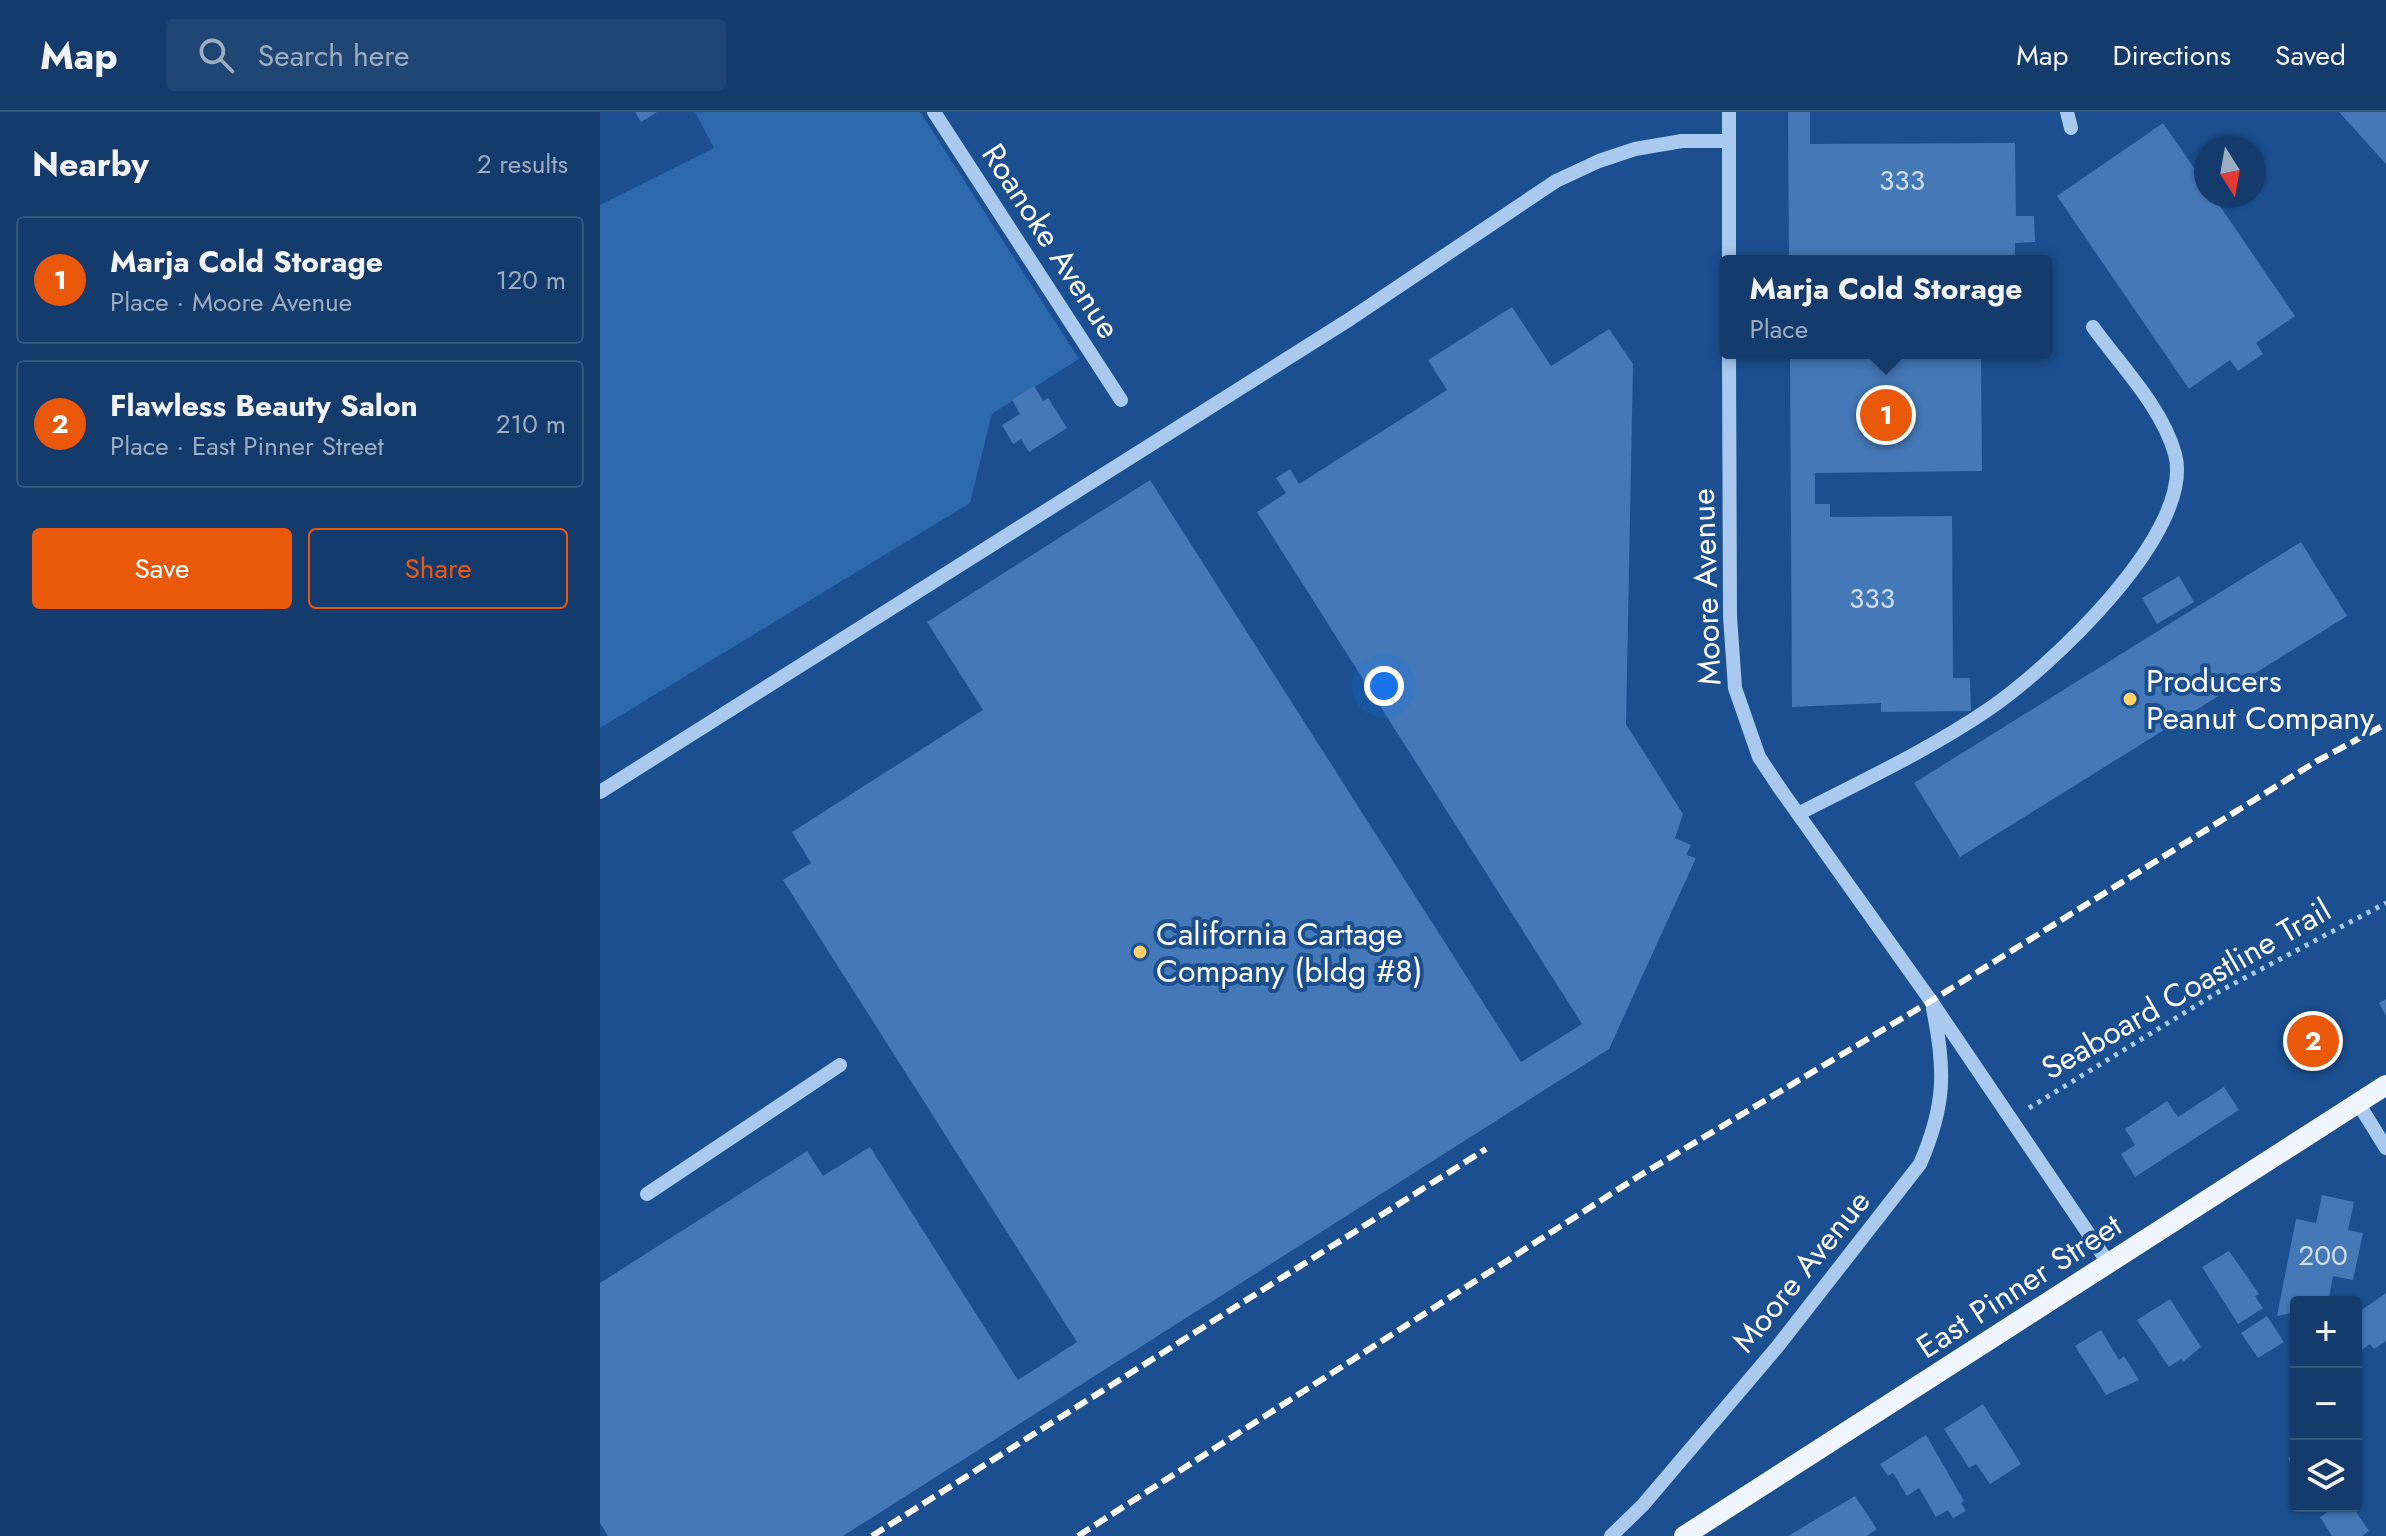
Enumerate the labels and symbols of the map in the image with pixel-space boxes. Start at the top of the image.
street label: Roanoke Avenue [971,134,1131,348]
north arrow [2194,136,2266,208]
house number: 333 [1879,160,1925,201]
pin: 1 [1860,385,1912,445]
street label: Moore Avenue [1680,488,1732,686]
house number: 333 [1849,578,1895,619]
place label: Producers Peanut Company [2146,658,2375,741]
your location [1364,666,1404,706]
marker: Producers Peanut Company [2121,690,2139,708]
street label: Seaboard Coastline Trail [2033,887,2339,1091]
place label: California Cartage Company (bldg #8) [1156,911,1423,994]
marker: California Cartage Company (bldg #8) [1131,943,1149,961]
pin: 2 [2287,1011,2339,1071]
street label: Moore Avenue [1721,1180,1881,1362]
street label: East Pinner Street [1907,1202,2131,1370]
house number: 200 [2298,1235,2348,1276]

